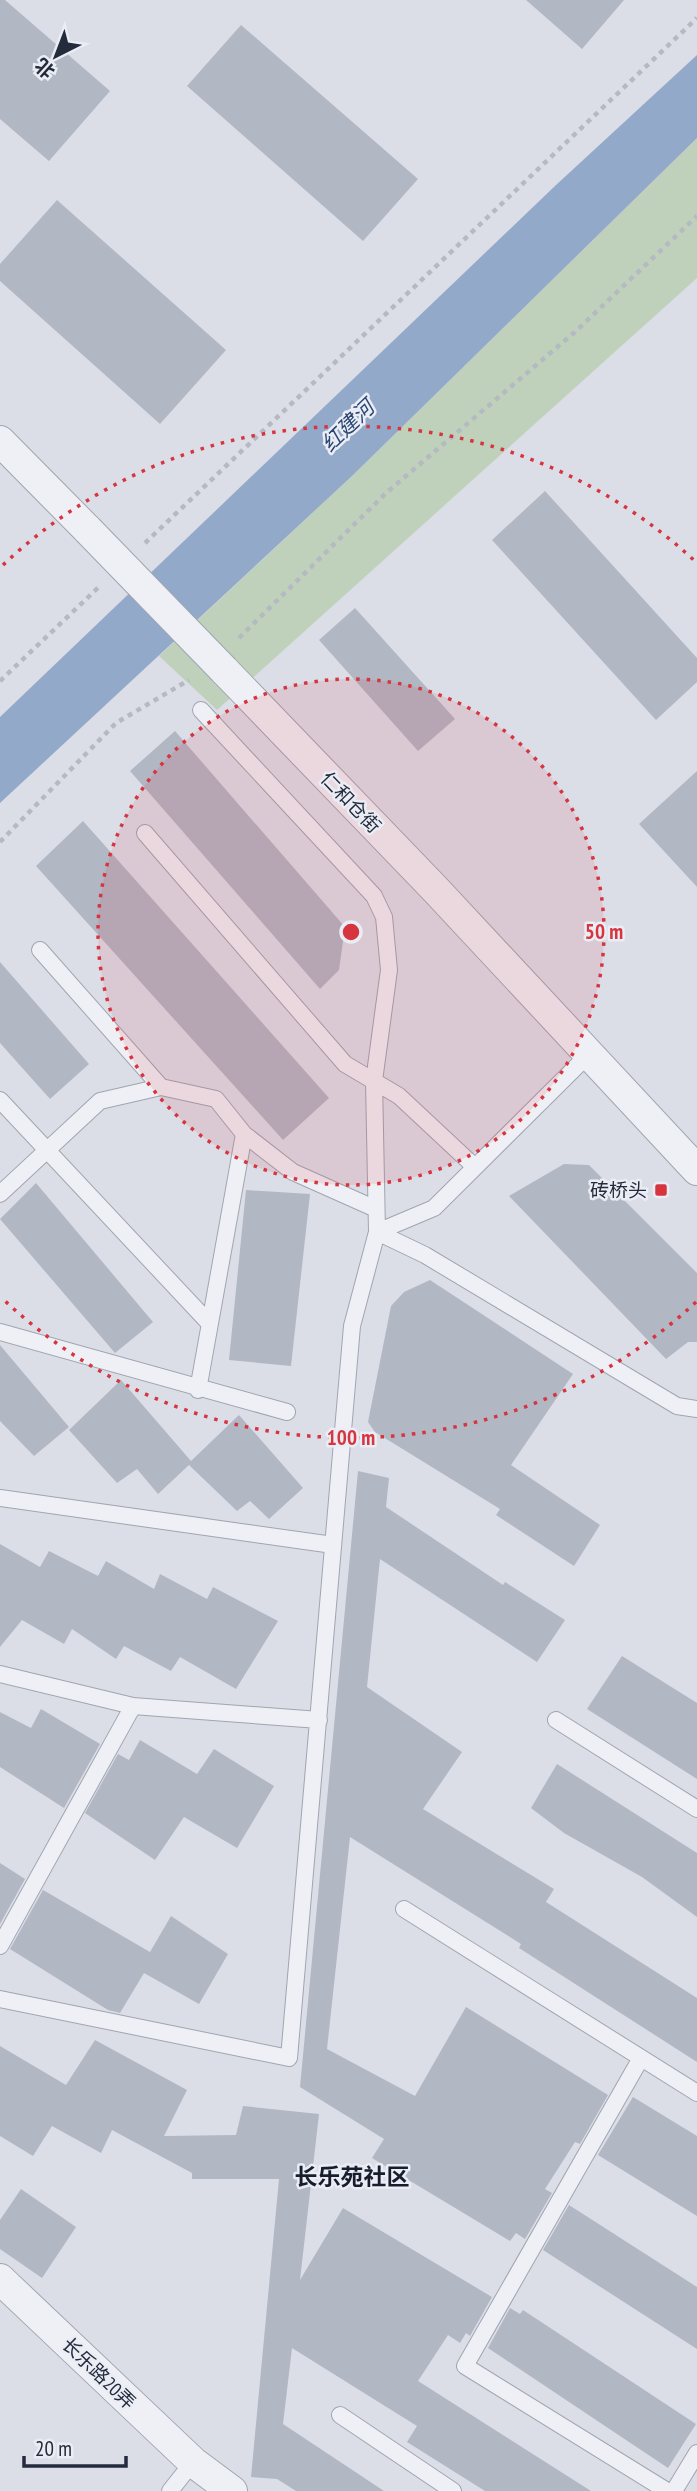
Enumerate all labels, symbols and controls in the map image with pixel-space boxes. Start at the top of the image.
north arrow [21,21,91,91]
text: 北 [30,53,60,84]
water label: 红建河 [316,391,383,457]
street label: 仁和仓街 [316,766,386,838]
text: 50 m [585,918,623,945]
centre of rings [339,920,363,944]
place label: 砖桥头 [590,1178,647,1202]
marker: 砖桥头 [653,1182,669,1198]
text: 100 m [327,1424,375,1451]
district label: 长乐苑社区 [295,2162,410,2191]
street label: 长乐路20弄 [57,2332,141,2414]
scale bar [24,2424,126,2468]
text: 20 m [35,2435,72,2462]

